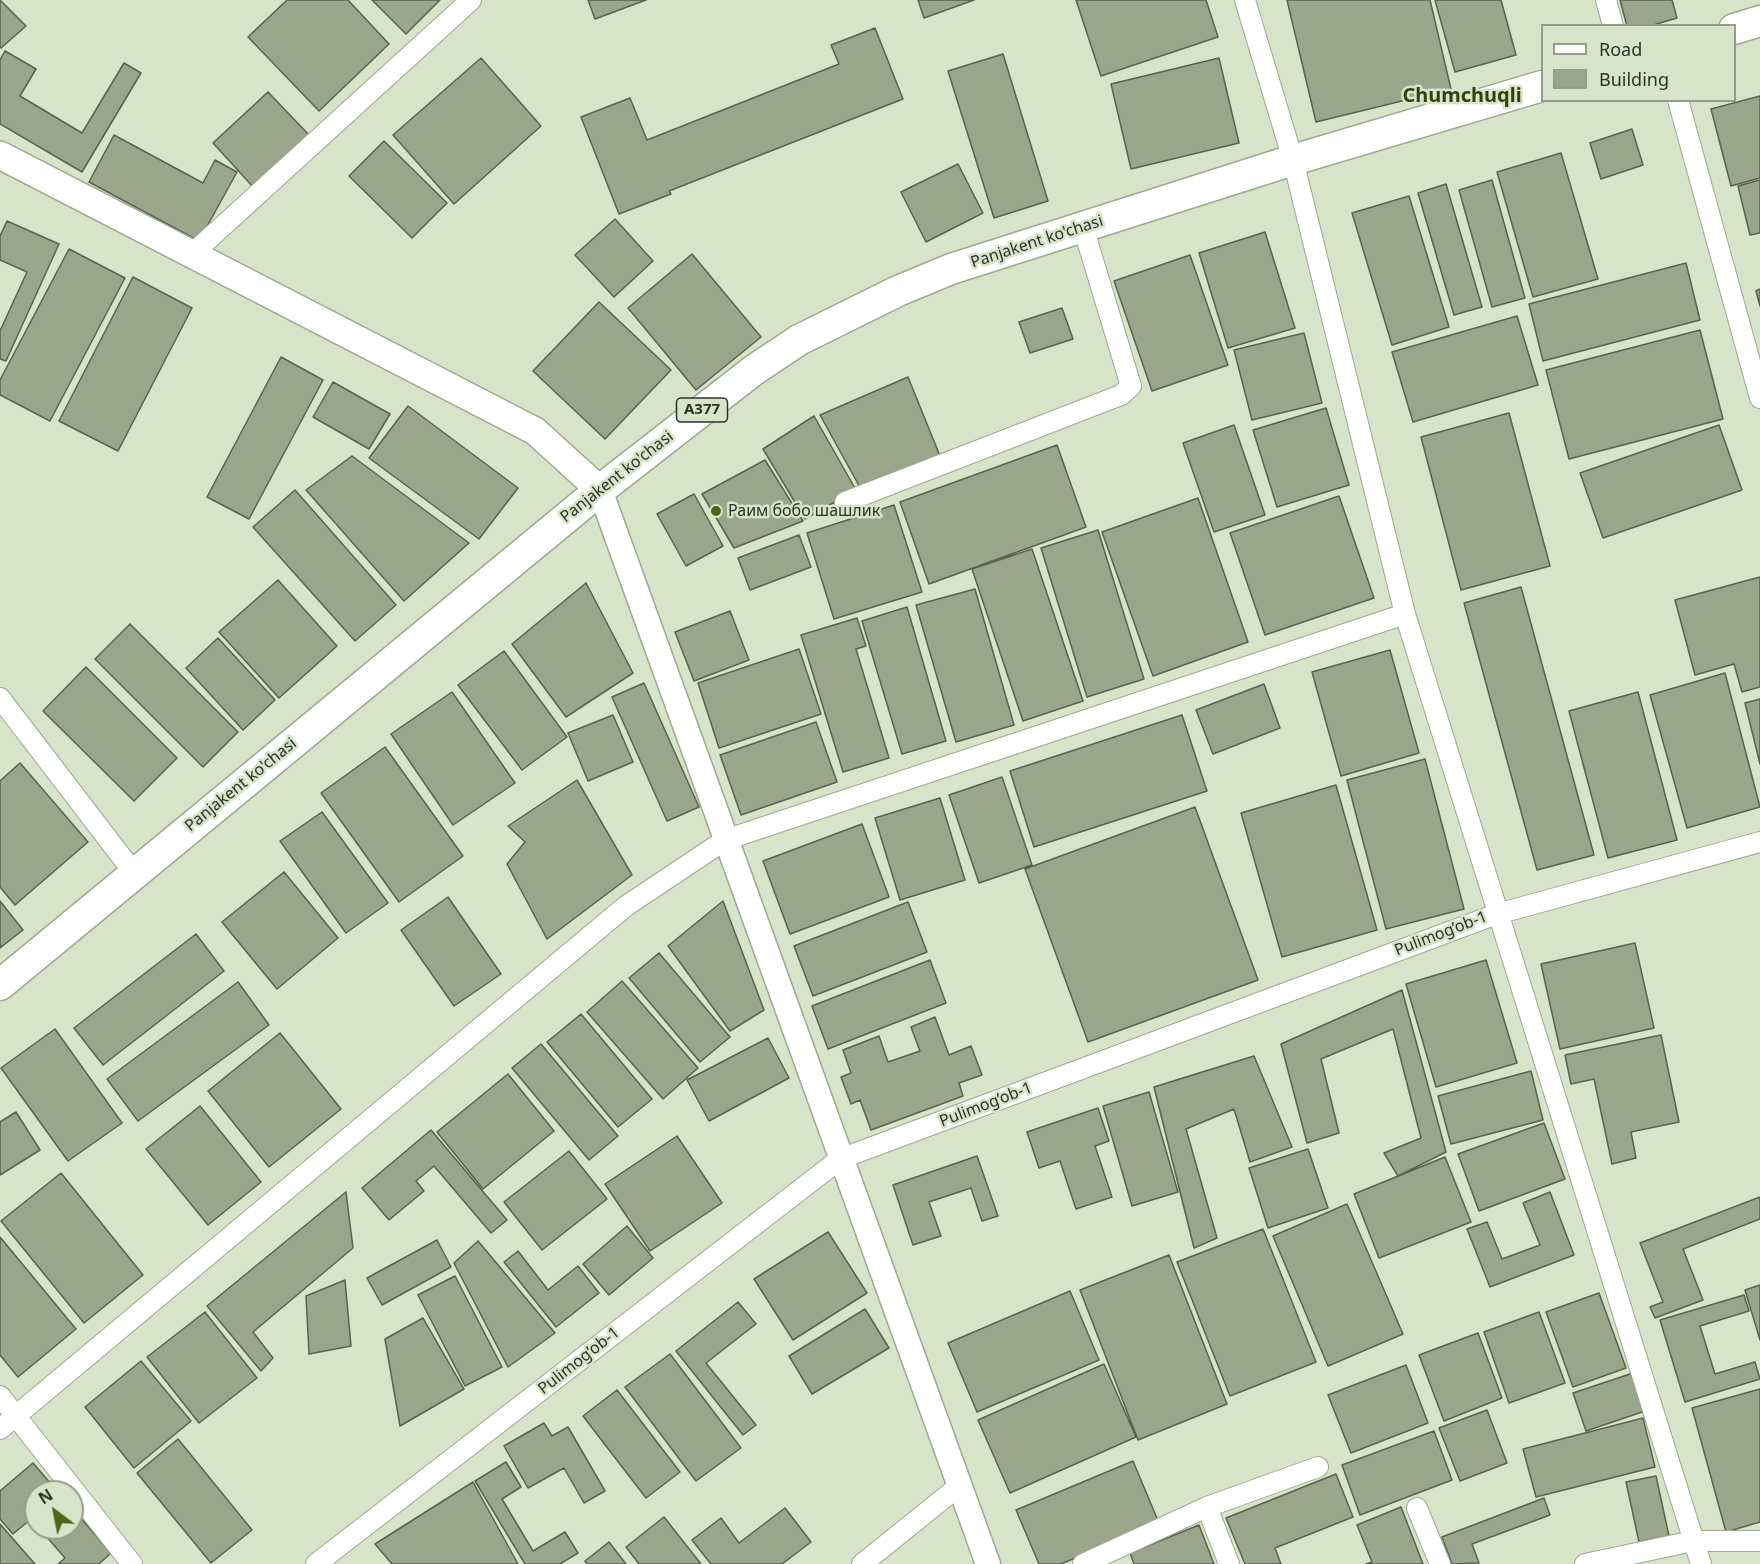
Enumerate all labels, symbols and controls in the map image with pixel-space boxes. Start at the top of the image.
legend [1541,24,1736,102]
text: Road [1599,37,1642,61]
text: Building [1599,67,1669,91]
district label: Chumchuqli [1402,84,1522,108]
street label: Panjakent ko'chasi [968,212,1106,272]
road number: A377 [676,398,728,422]
street label: Panjakent ko'chasi [557,427,677,527]
place label: Раим бобо шашлик [728,501,880,521]
marker: Раим бобо шашлик [709,504,723,518]
street label: Panjakent ko'chasi [181,734,301,836]
street label: Pulimog’ob-1 [1392,907,1490,961]
street label: Pulimog’ob-1 [937,1078,1035,1132]
street label: Pulimog’ob-1 [534,1323,624,1399]
north arrow [24,1480,84,1540]
text: N [34,1484,57,1509]

